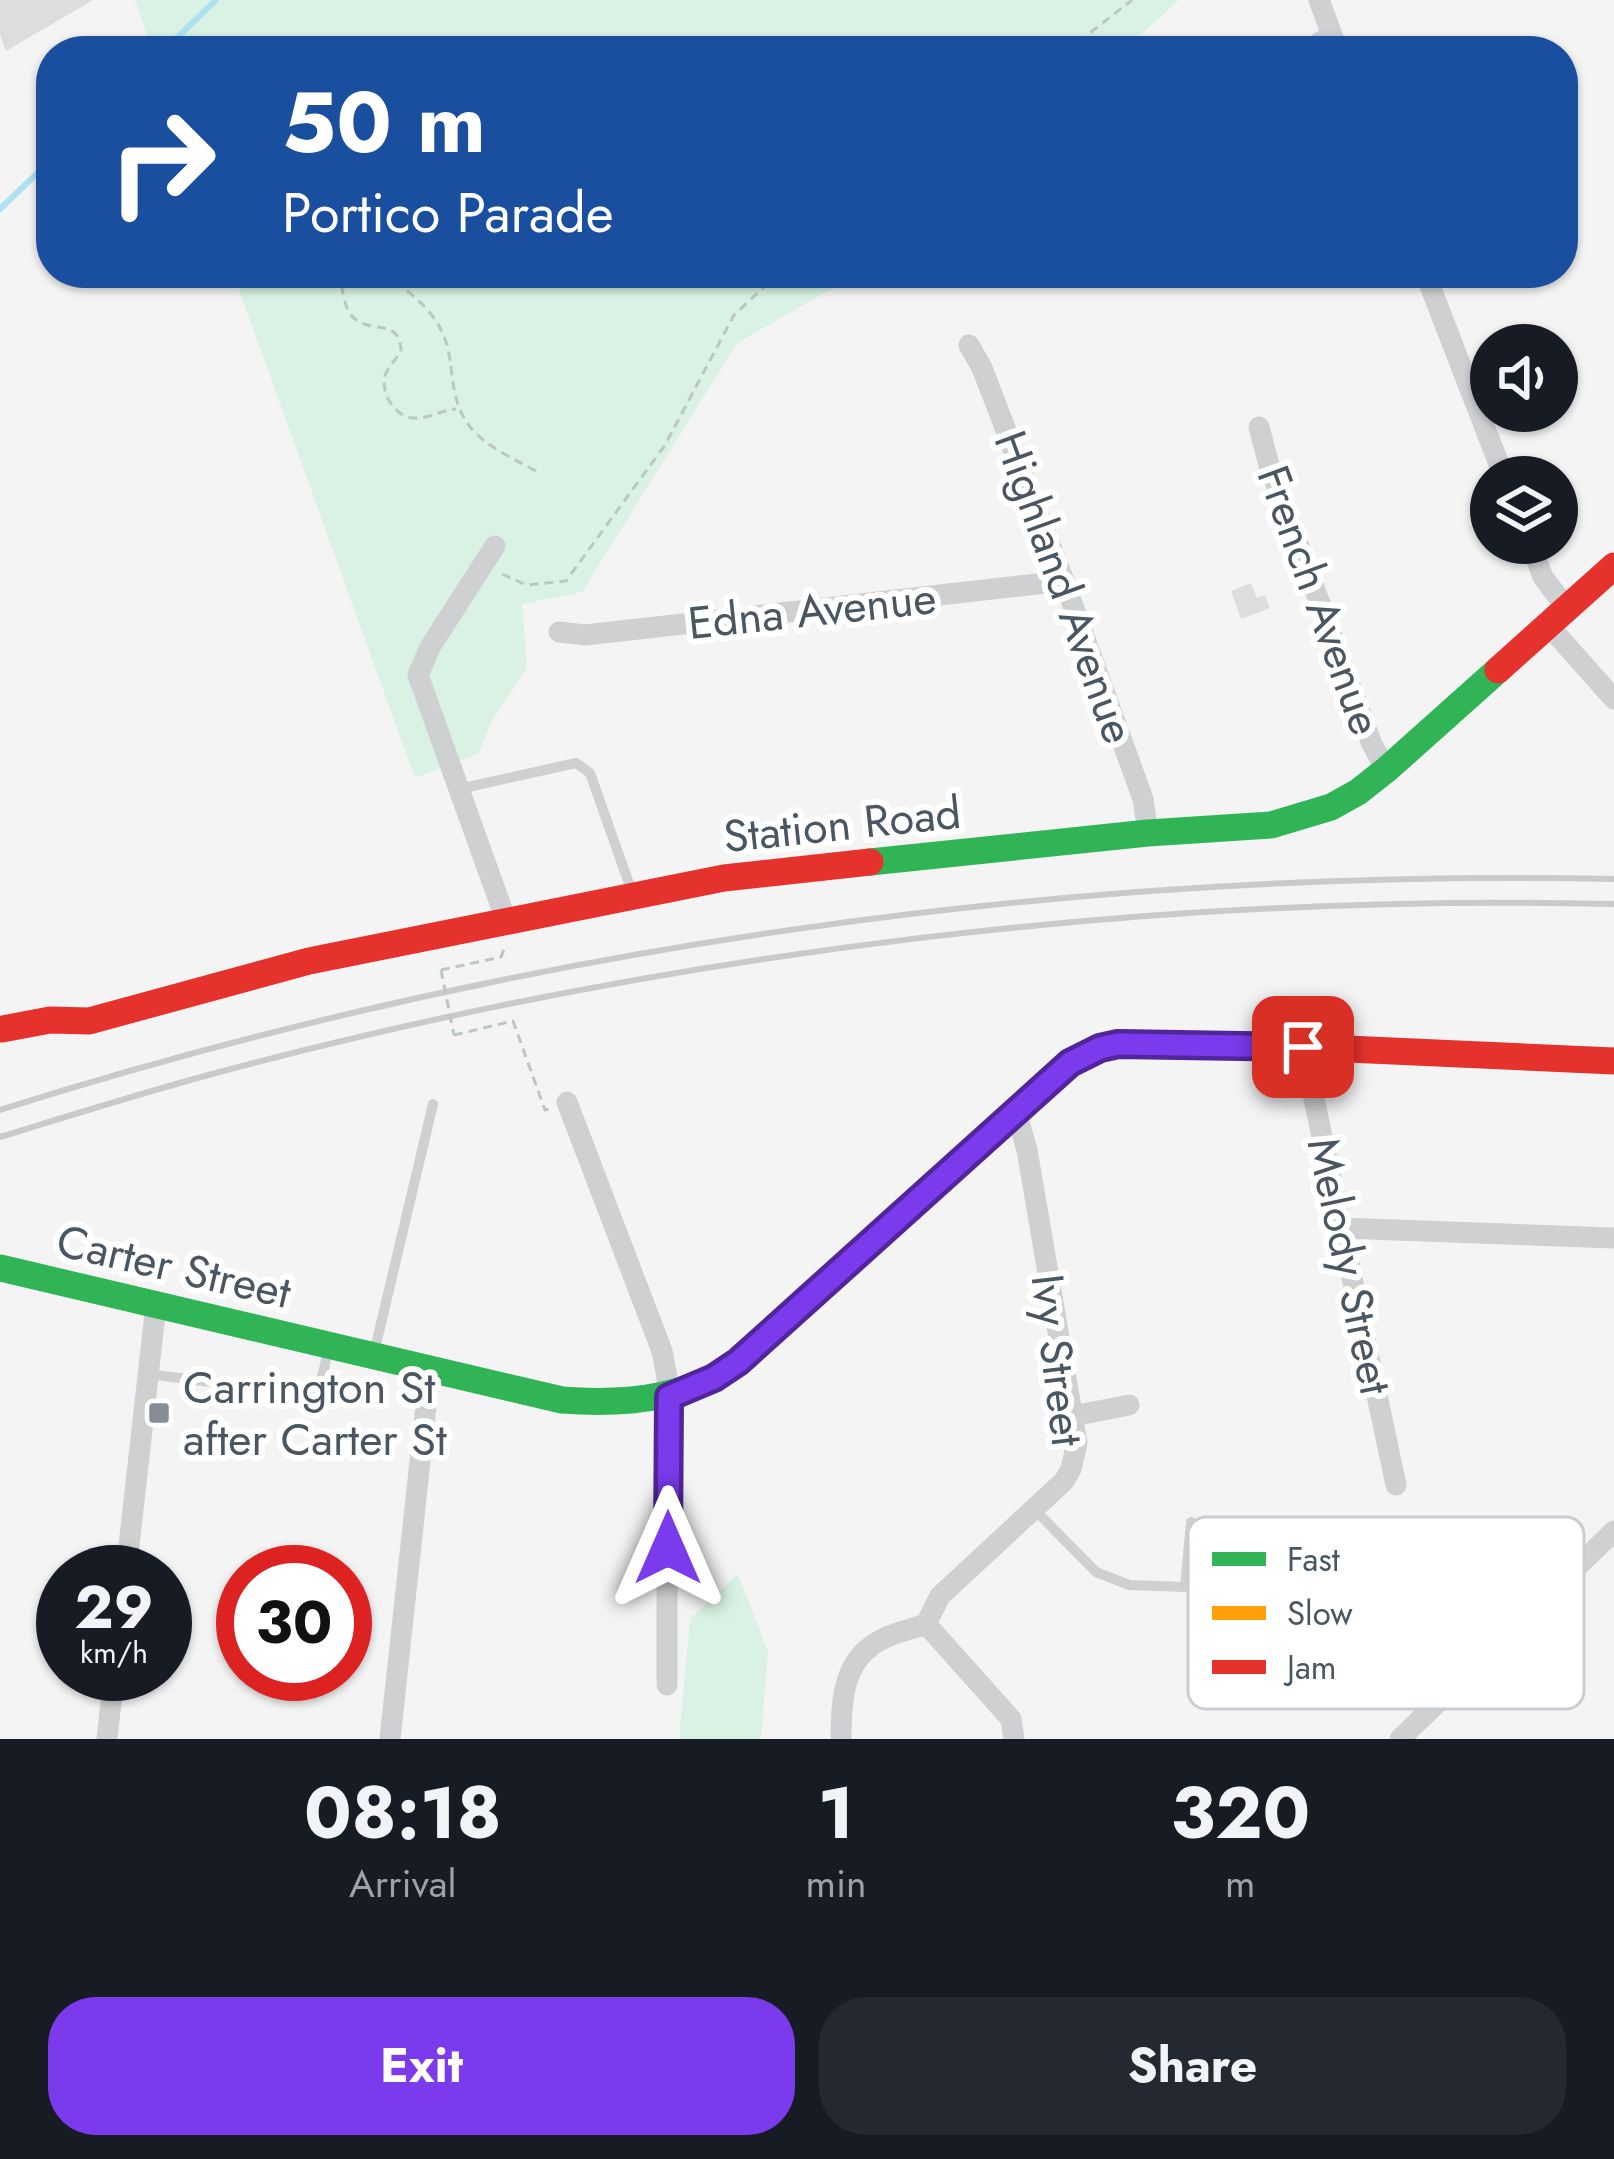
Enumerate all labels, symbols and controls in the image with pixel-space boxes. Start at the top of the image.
text: 50 m [282,62,486,184]
icon: right [84,84,240,240]
text: Portico Parade [282,174,614,252]
map controls [1470,324,1578,564]
button: sound [1470,324,1578,432]
street label: Highland Avenue [978,422,1151,752]
button: layers [1470,456,1578,564]
street label: French Avenue [1241,457,1398,744]
street label: Edna Avenue [685,565,939,656]
street label: Station Road [720,780,964,869]
pin [1252,996,1354,1098]
icon: arrive [1270,1014,1336,1080]
street label: Melody Street [1291,1132,1408,1401]
street label: Carter Street [51,1208,297,1325]
street label: Ivy Street [1015,1270,1100,1450]
place label: Carrington St after Carter St [183,1355,447,1472]
marker: Carrington St after Carter St [146,1400,172,1426]
position arrow [605,1485,731,1611]
legend [1188,1517,1584,1709]
text: Fast [1287,1536,1340,1583]
speed limit sign: 30 [216,1545,372,1701]
text: 29 [74,1564,154,1651]
text: Slow [1287,1590,1353,1637]
text: km/h [80,1631,148,1674]
text: Jam [1283,1644,1337,1691]
text: 08:18 [304,1761,502,1865]
text: 1 [818,1761,854,1865]
text: 320 [1170,1761,1310,1865]
text: Arrival [349,1855,457,1912]
text: min [806,1855,867,1912]
text: m [1225,1855,1255,1912]
button: Exit [48,1997,795,2135]
button: Share [819,1997,1566,2135]

